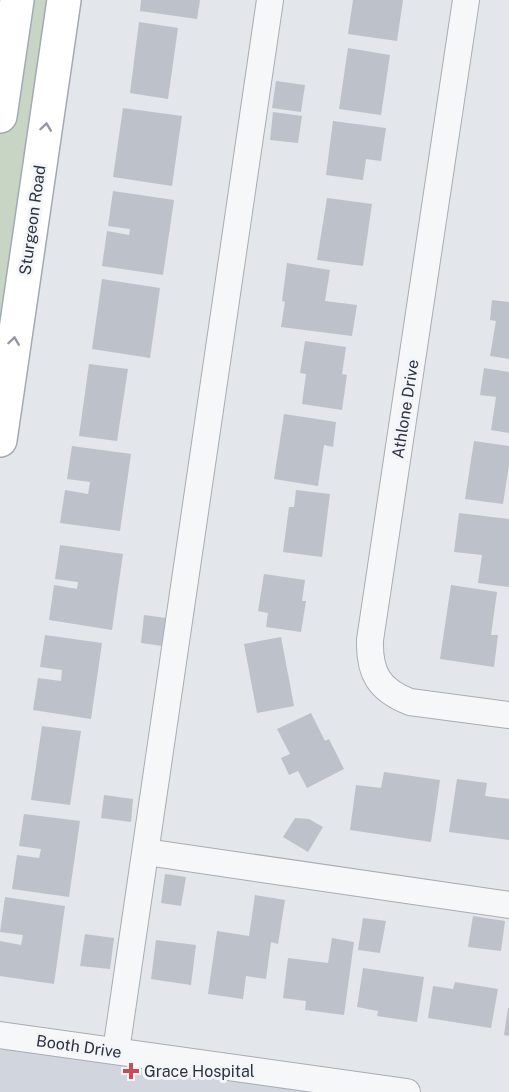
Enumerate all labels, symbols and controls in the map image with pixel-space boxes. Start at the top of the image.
one-way arrow [39,122,51,132]
street label: Sturgeon Road [15,164,50,276]
one-way arrow [8,336,20,345]
street label: Athlone Drive [388,358,423,460]
street label: Booth Drive [35,1031,123,1062]
marker: Grace Hospital [122,1062,140,1080]
place label: Grace Hospital [144,1062,255,1081]

